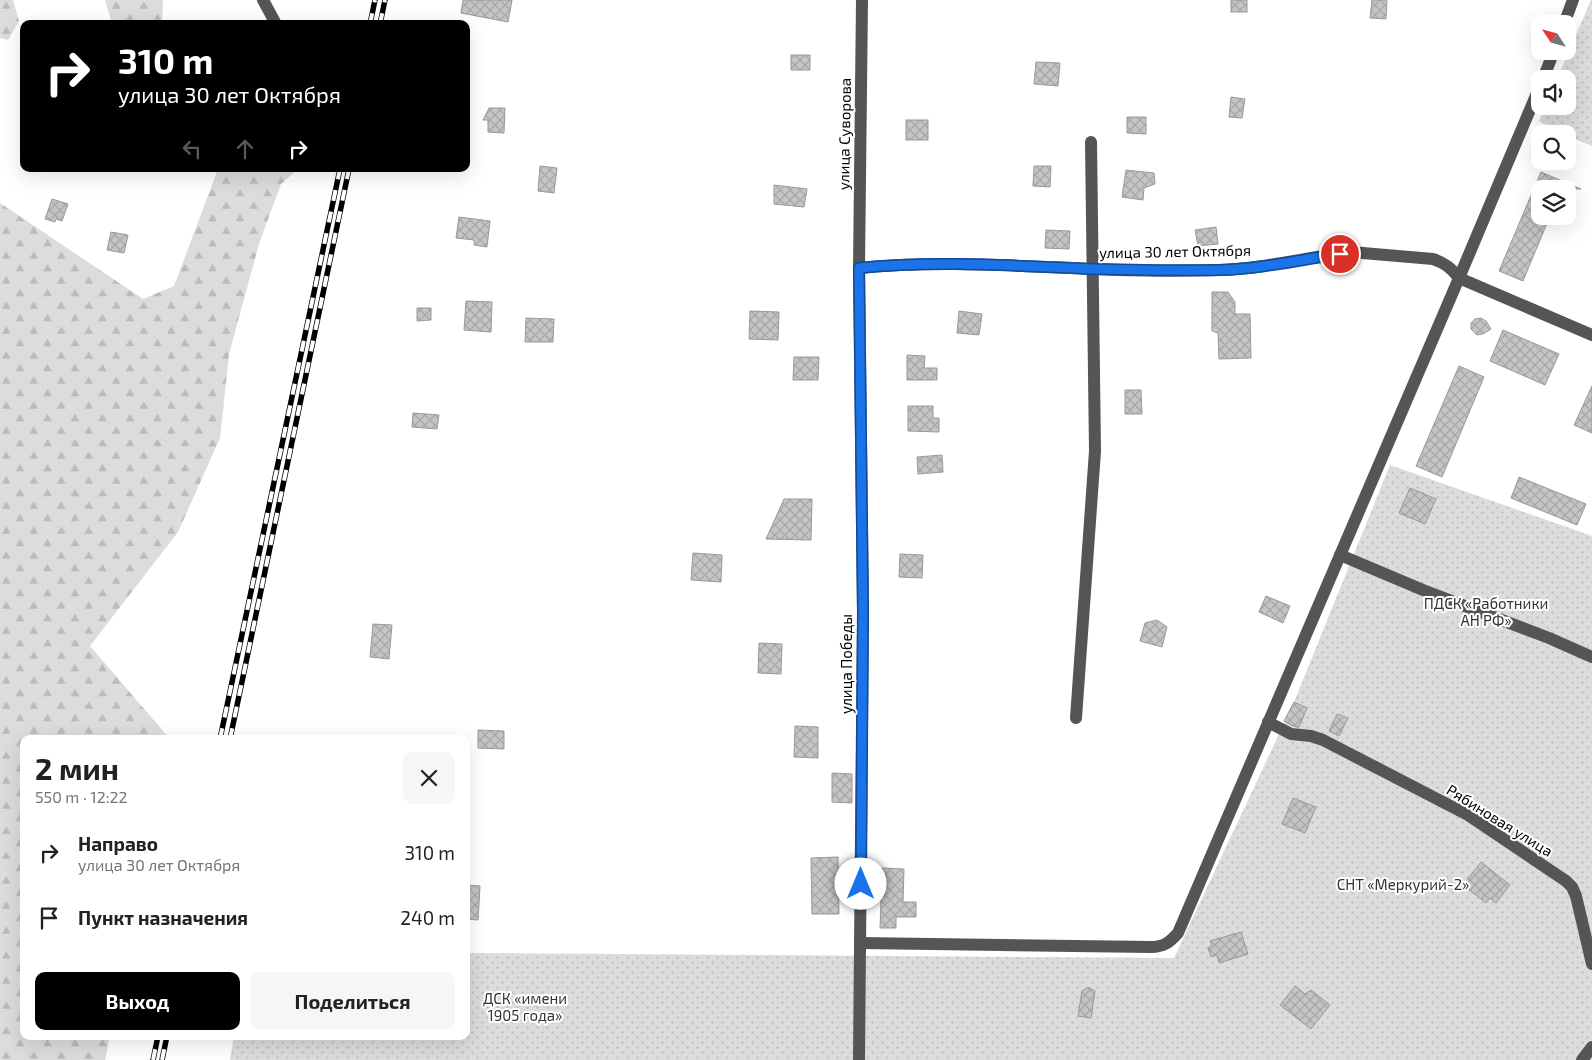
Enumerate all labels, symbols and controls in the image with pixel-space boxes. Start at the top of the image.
north arrow [1531,15,1576,60]
map controls [1531,15,1576,225]
text: 310 m [118,39,213,81]
icon: right [35,40,100,105]
button: sound [1531,70,1576,115]
street label: улица Суворова [834,78,855,190]
text: улица 30 лет Октября [118,81,341,107]
button: search [1531,125,1576,170]
icon: left [178,135,206,163]
icon: ahead [231,135,259,163]
icon: right [284,135,312,163]
button: layers [1531,180,1576,225]
pin [1319,233,1361,275]
icon: arrive [1326,240,1354,268]
street label: улица 30 лет Октября [1099,241,1251,262]
park label: ПДСК «Работники АН РФ» [1424,594,1548,629]
street label: улица Победы [837,614,856,714]
text: 2 мин [35,750,119,786]
button: close [403,752,455,804]
street label: Рябиновая улица [1443,780,1556,861]
text: 550 m · 12:22 [35,787,127,806]
text: Направо [78,832,158,855]
icon: right [35,839,63,867]
text: 310 m [405,841,455,864]
text: улица 30 лет Октября [78,855,240,874]
position arrow [834,857,886,909]
park label: СНТ «Меркурий-2» [1337,875,1469,894]
icon: arrive [35,904,63,932]
text: Пункт назначения [78,906,248,929]
text: 240 m [400,906,455,929]
button: Выход [35,972,240,1030]
button: Поделиться [250,972,455,1030]
park label: ДСК «имени 1905 года» [483,989,567,1024]

